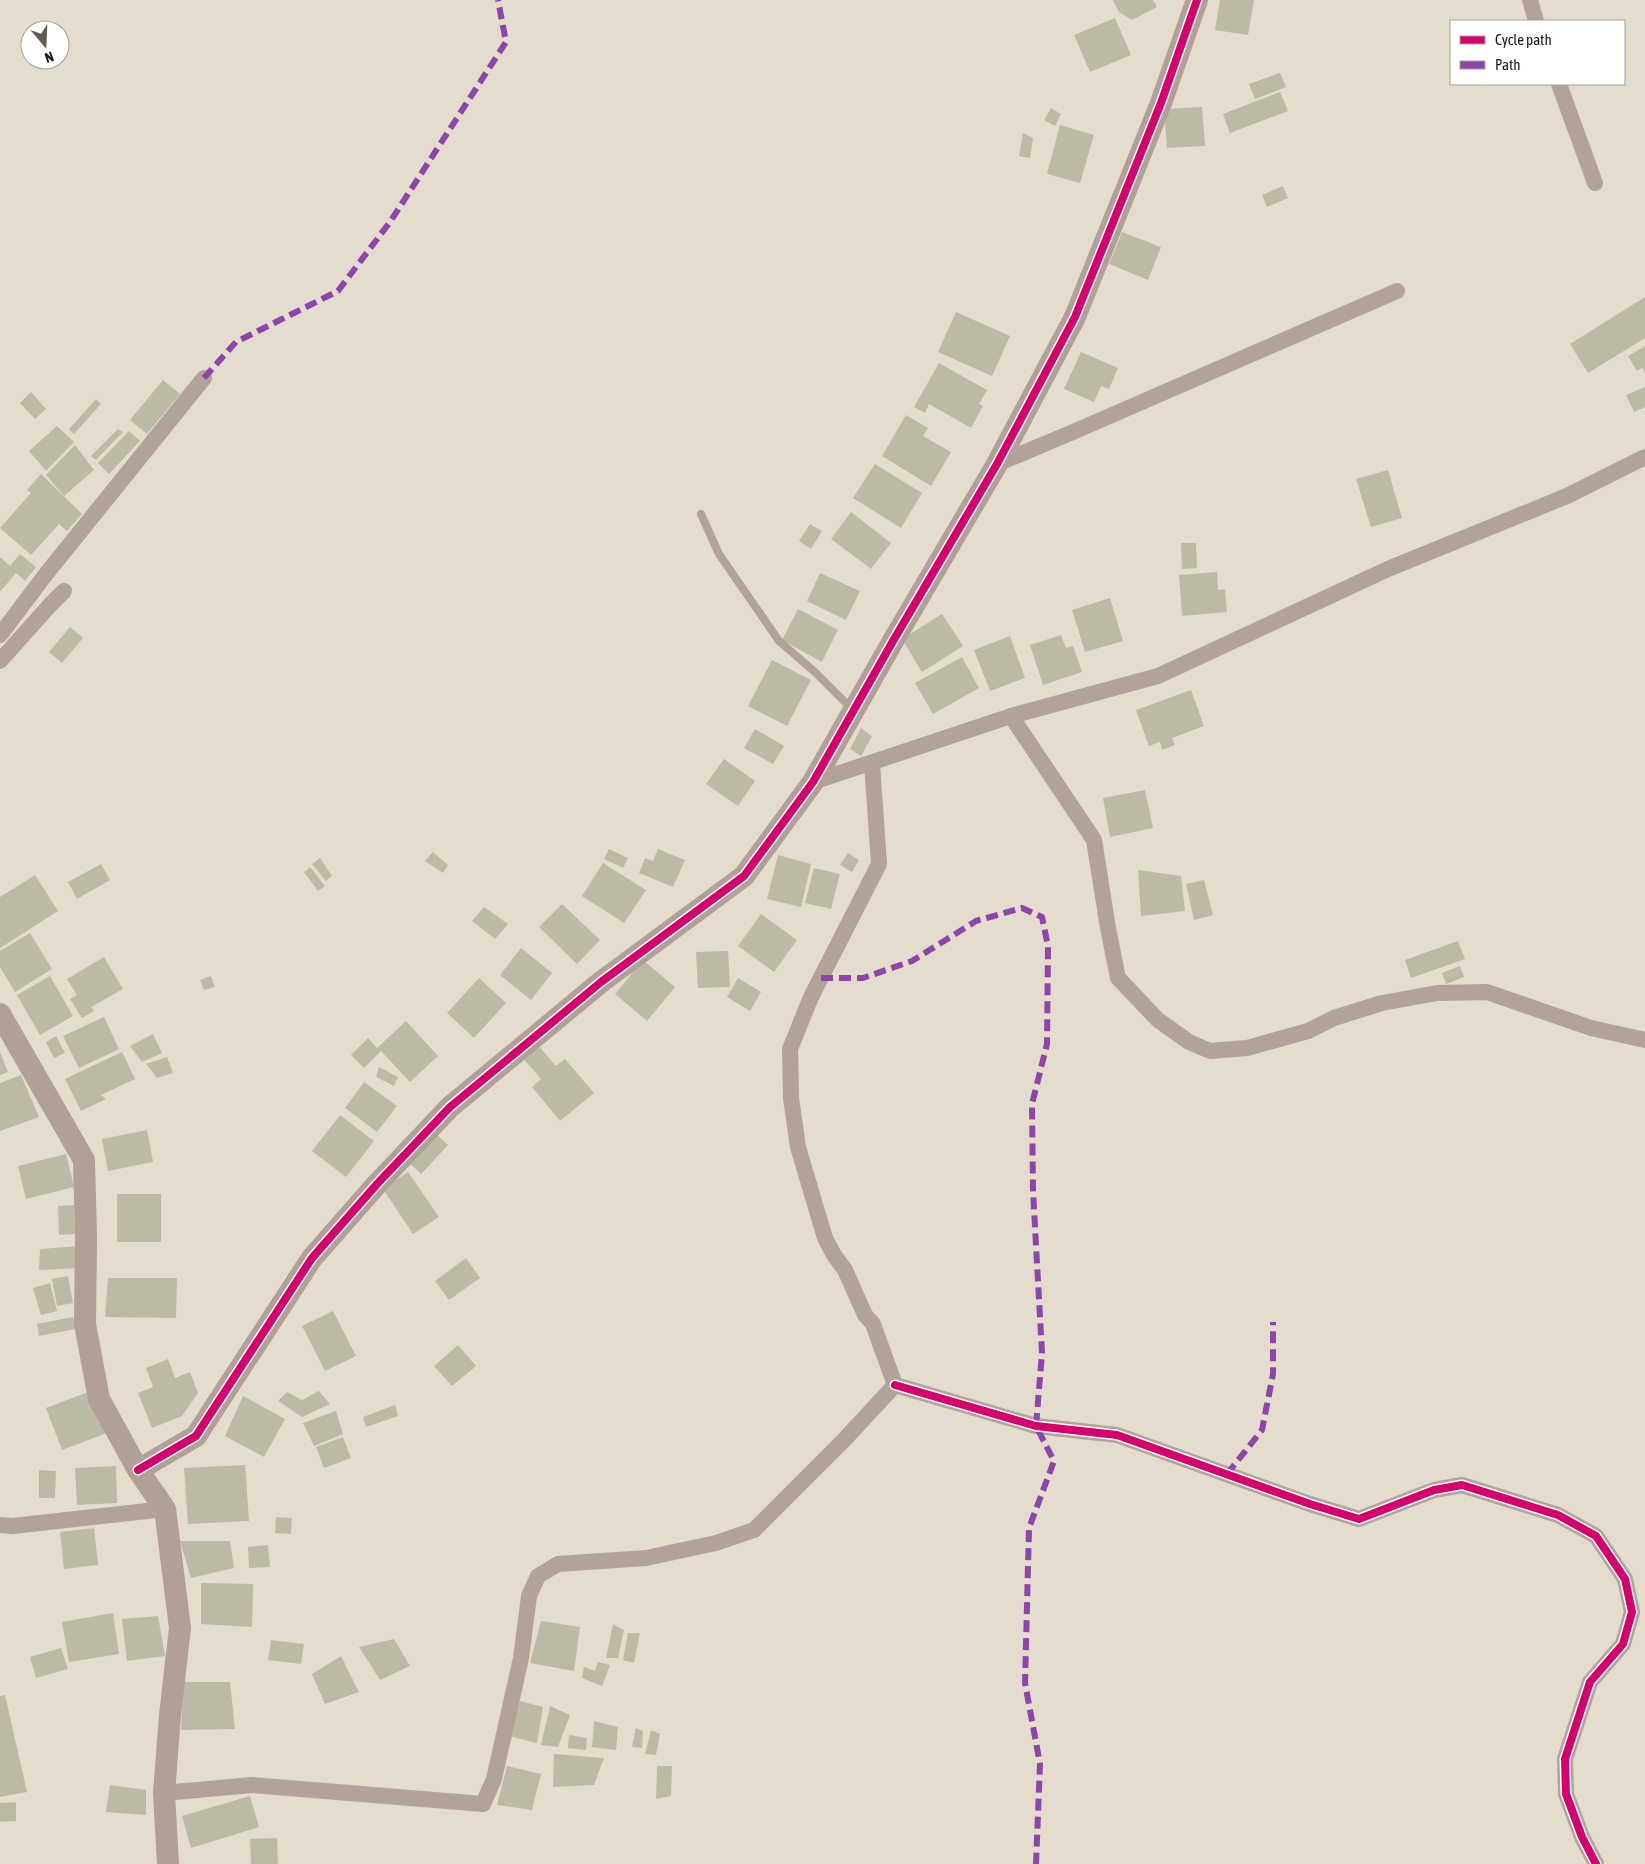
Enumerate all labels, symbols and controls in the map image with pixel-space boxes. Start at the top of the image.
north arrow [20,20,70,70]
legend [1450,20,1625,85]
text: Cycle path [1495,31,1552,48]
text: N [43,48,56,66]
text: Path [1495,56,1521,73]

